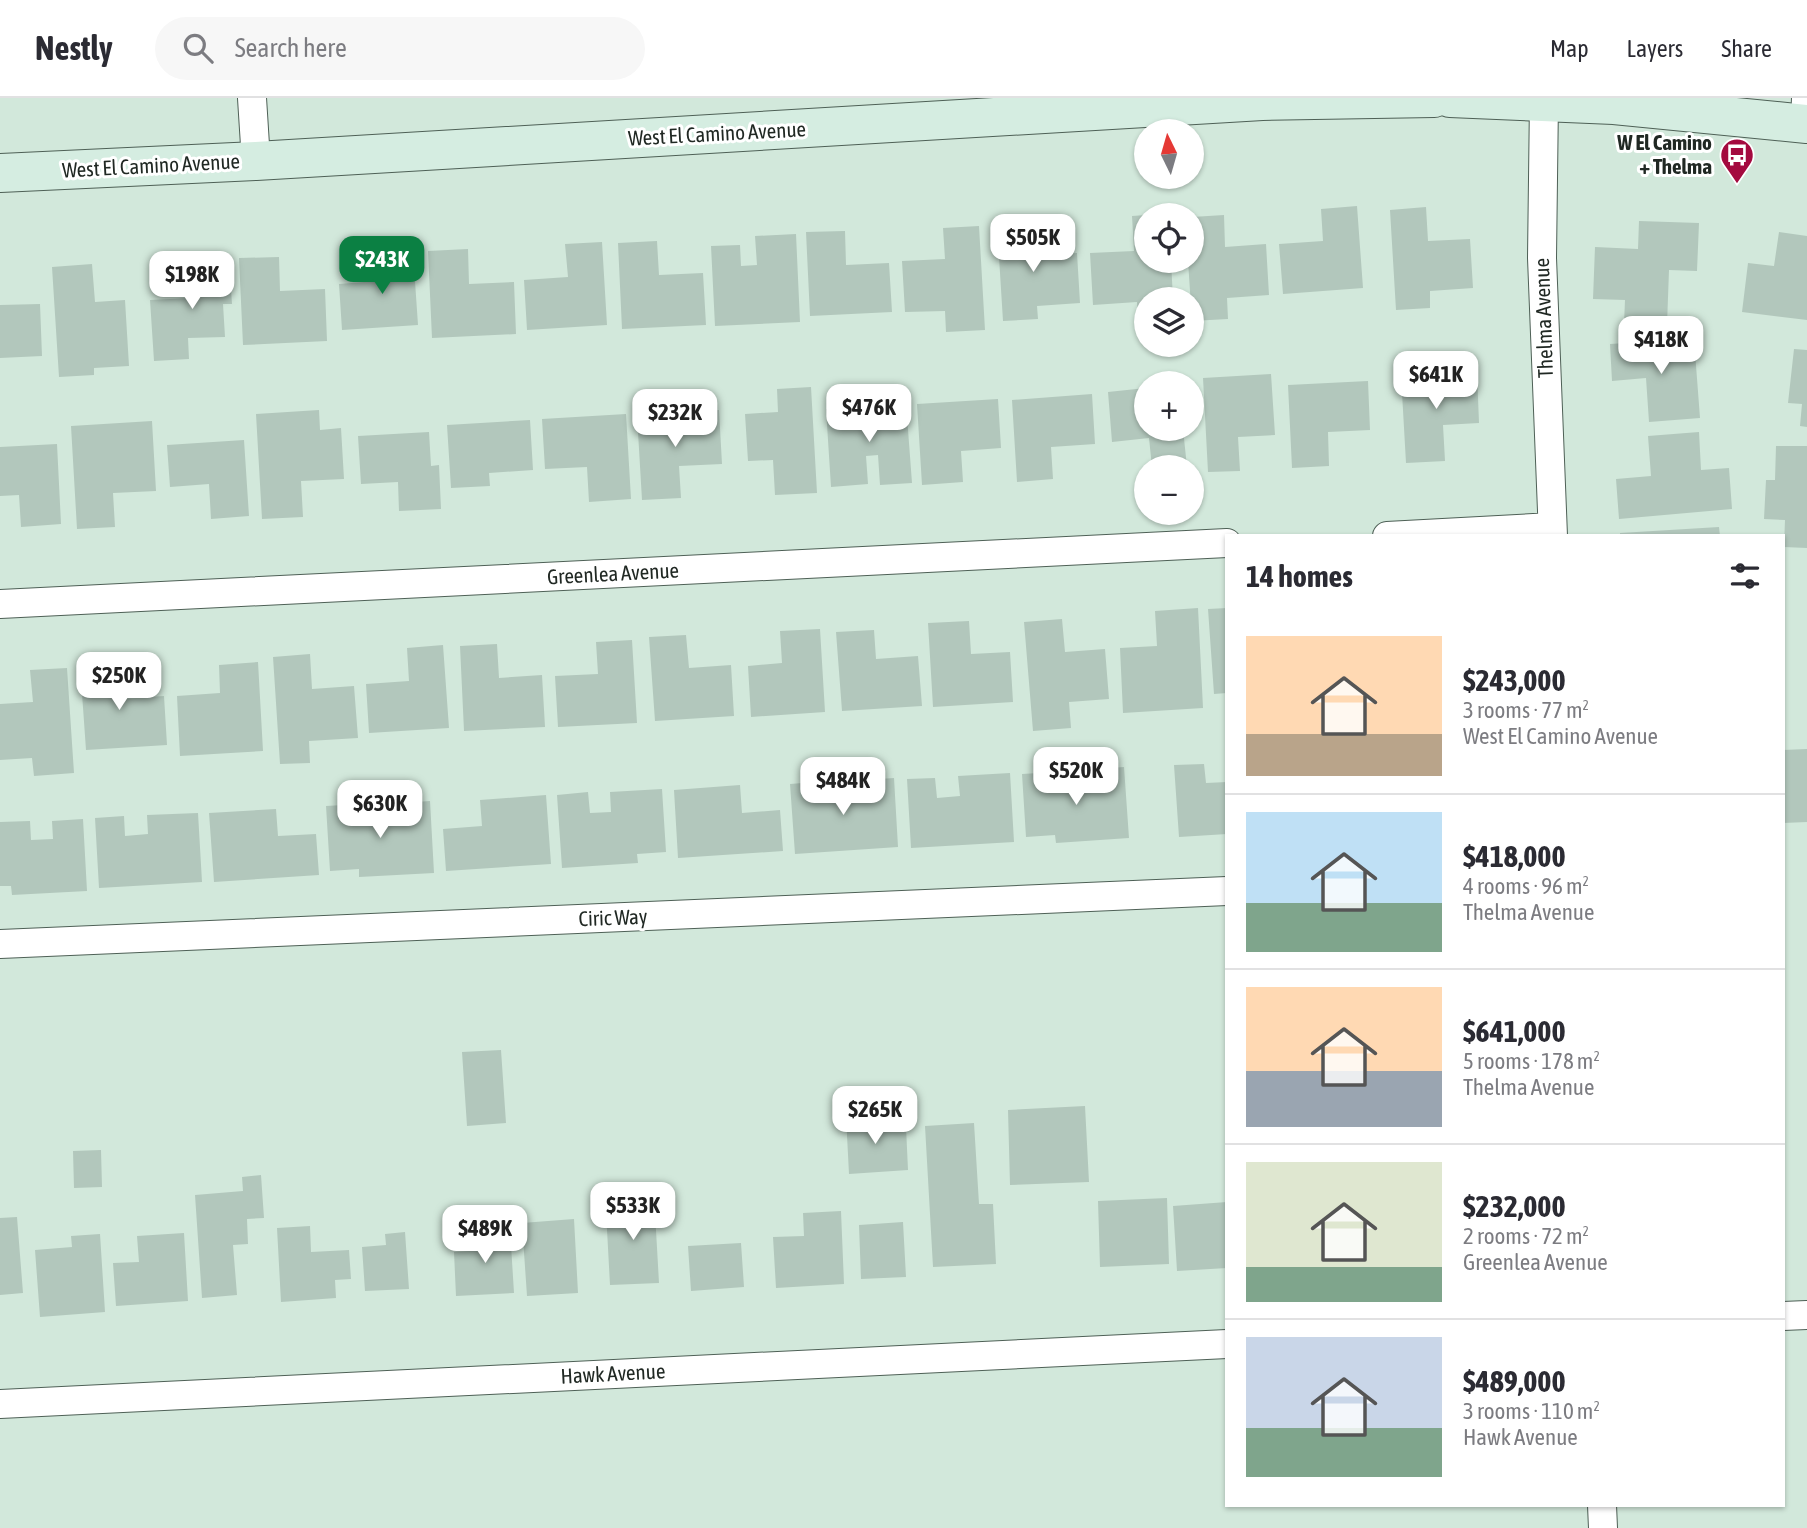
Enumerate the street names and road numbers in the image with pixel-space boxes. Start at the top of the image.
street label: West El Camino Avenue [627,116,807,150]
street label: West El Camino Avenue [61,148,241,182]
street label: Thelma Avenue [1529,258,1557,378]
street label: Greenlea Avenue [546,558,680,588]
street label: Ciric Way [578,904,648,930]
street label: Hawk Avenue [560,1358,666,1388]

